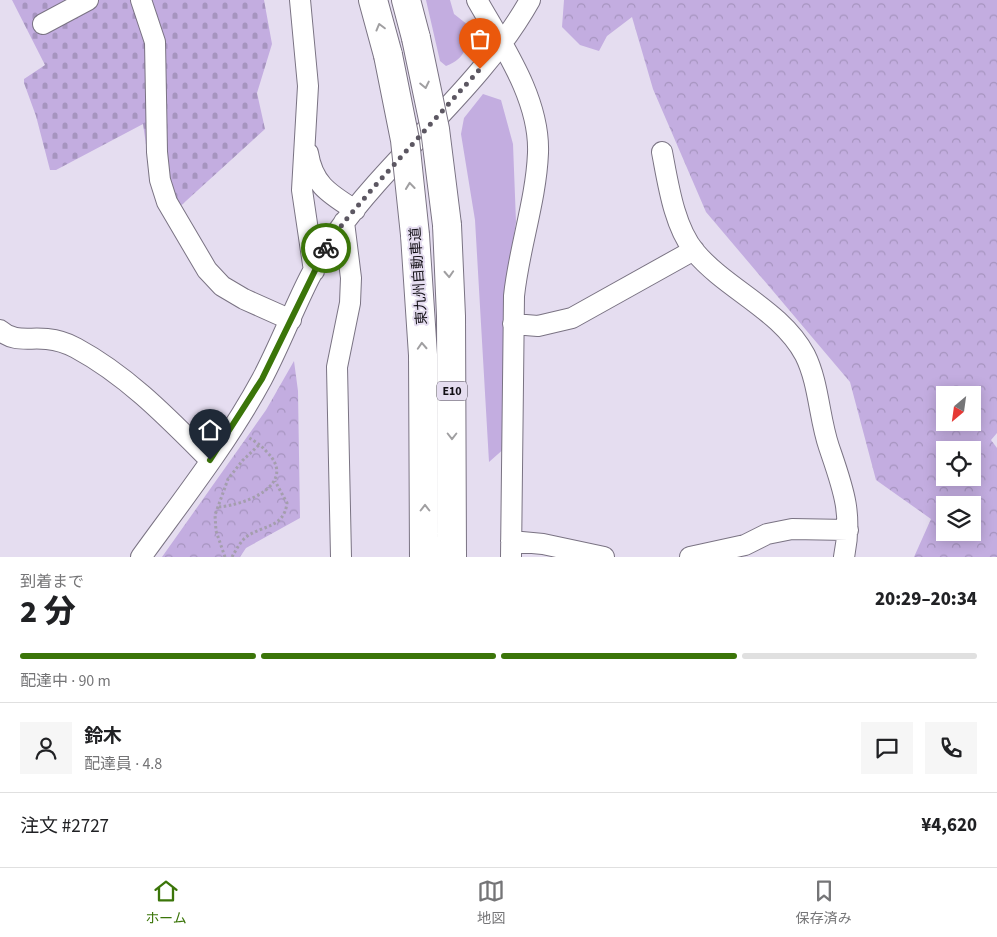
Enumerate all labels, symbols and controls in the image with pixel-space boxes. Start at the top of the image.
pin [459,18,501,69]
one-way arrow [376,24,386,32]
icon: bag [466,25,494,53]
one-way arrow [420,81,430,90]
one-way arrow [405,182,416,190]
courier [301,223,351,273]
street label: 東九州自動車道 [406,226,432,326]
icon: bike [312,234,340,262]
one-way arrow [443,270,454,278]
one-way arrow [417,342,428,350]
road number: E10 [437,382,467,401]
north arrow [936,386,981,431]
map controls [936,386,981,541]
pin [189,409,231,460]
icon: home [196,416,224,444]
one-way arrow [447,432,457,440]
button: locate [936,441,981,486]
button: layers [936,496,981,541]
one-way arrow [420,504,430,512]
text: 到着まで [20,571,84,593]
text: 20:29–20:34 [875,586,977,613]
text: 2 分 [20,589,76,635]
text: 配達中 · 90 m [20,670,111,692]
button: person [20,722,72,774]
button: chat [861,722,913,774]
button: phone [925,722,977,774]
text: 鈴木 [84,723,122,750]
text: 配達員 · 4.8 [84,753,162,775]
text: ¥4,620 [921,812,977,839]
text: 注文 #2727 [20,813,109,840]
tab: ホーム [145,877,187,929]
tab: 地図 [477,877,505,929]
tab: 保存済み [796,877,852,929]

